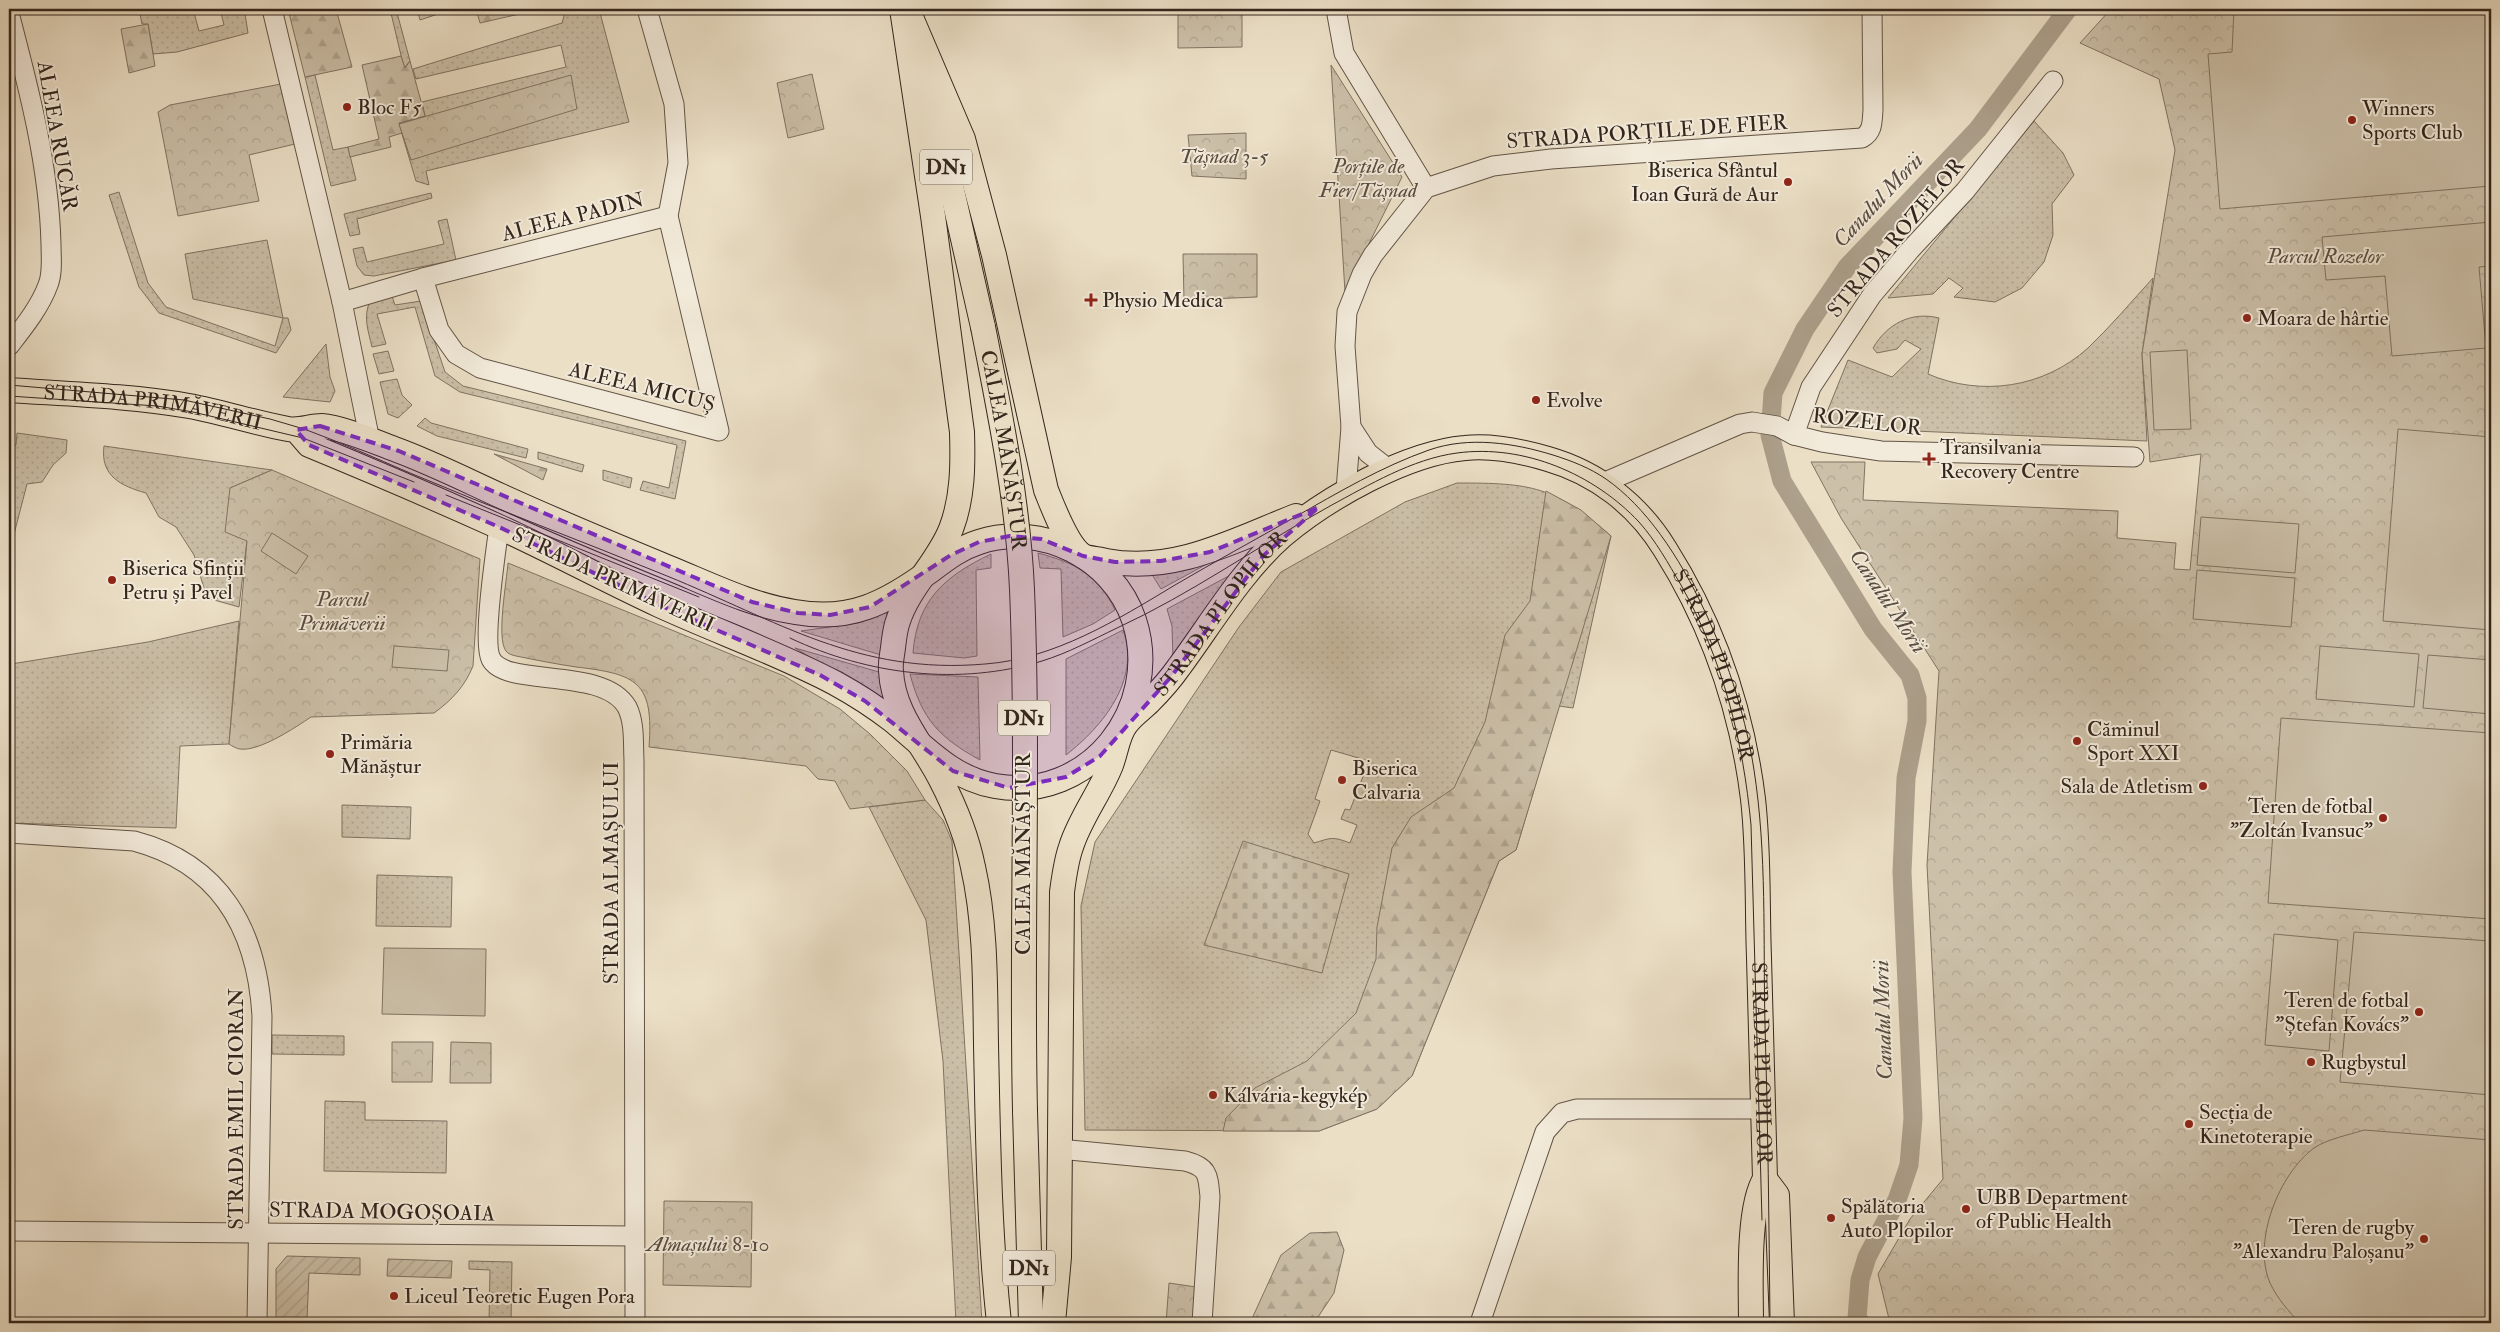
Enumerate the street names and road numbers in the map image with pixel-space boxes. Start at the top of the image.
street label: ALEEA RUCĂR [30,58,84,214]
street label: STRADA PORȚILE DE FIER [1506,109,1789,155]
road number: DN1 [920,150,972,184]
street label: STRADA ROZELOR [1821,152,1971,323]
street label: ALEEA PADIN [498,186,647,248]
street label: CALEA MĂNĂȘTUR [974,348,1033,552]
street label: ALEEA MICUȘ [565,356,718,418]
street label: STRADA PRIMĂVERII [43,379,265,436]
street label: ROZELOR [1811,402,1924,442]
street label: STRADA PRIMĂVERII [507,521,719,639]
street label: STRADA PLOPILOR [1148,524,1293,702]
street label: STRADA PLOPILOR [1666,564,1760,764]
road number: DN1 [998,700,1050,736]
street label: CALEA MĂNĂȘTUR [1010,752,1037,955]
street label: STRADA ALMAȘULUI [598,762,625,984]
street label: STRADA PLOPILOR [1746,962,1778,1166]
street label: STRADA EMIL CIORAN [223,988,250,1230]
street label: STRADA MOGOȘOAIA [269,1197,495,1227]
road number: DN1 [1003,1250,1055,1286]

